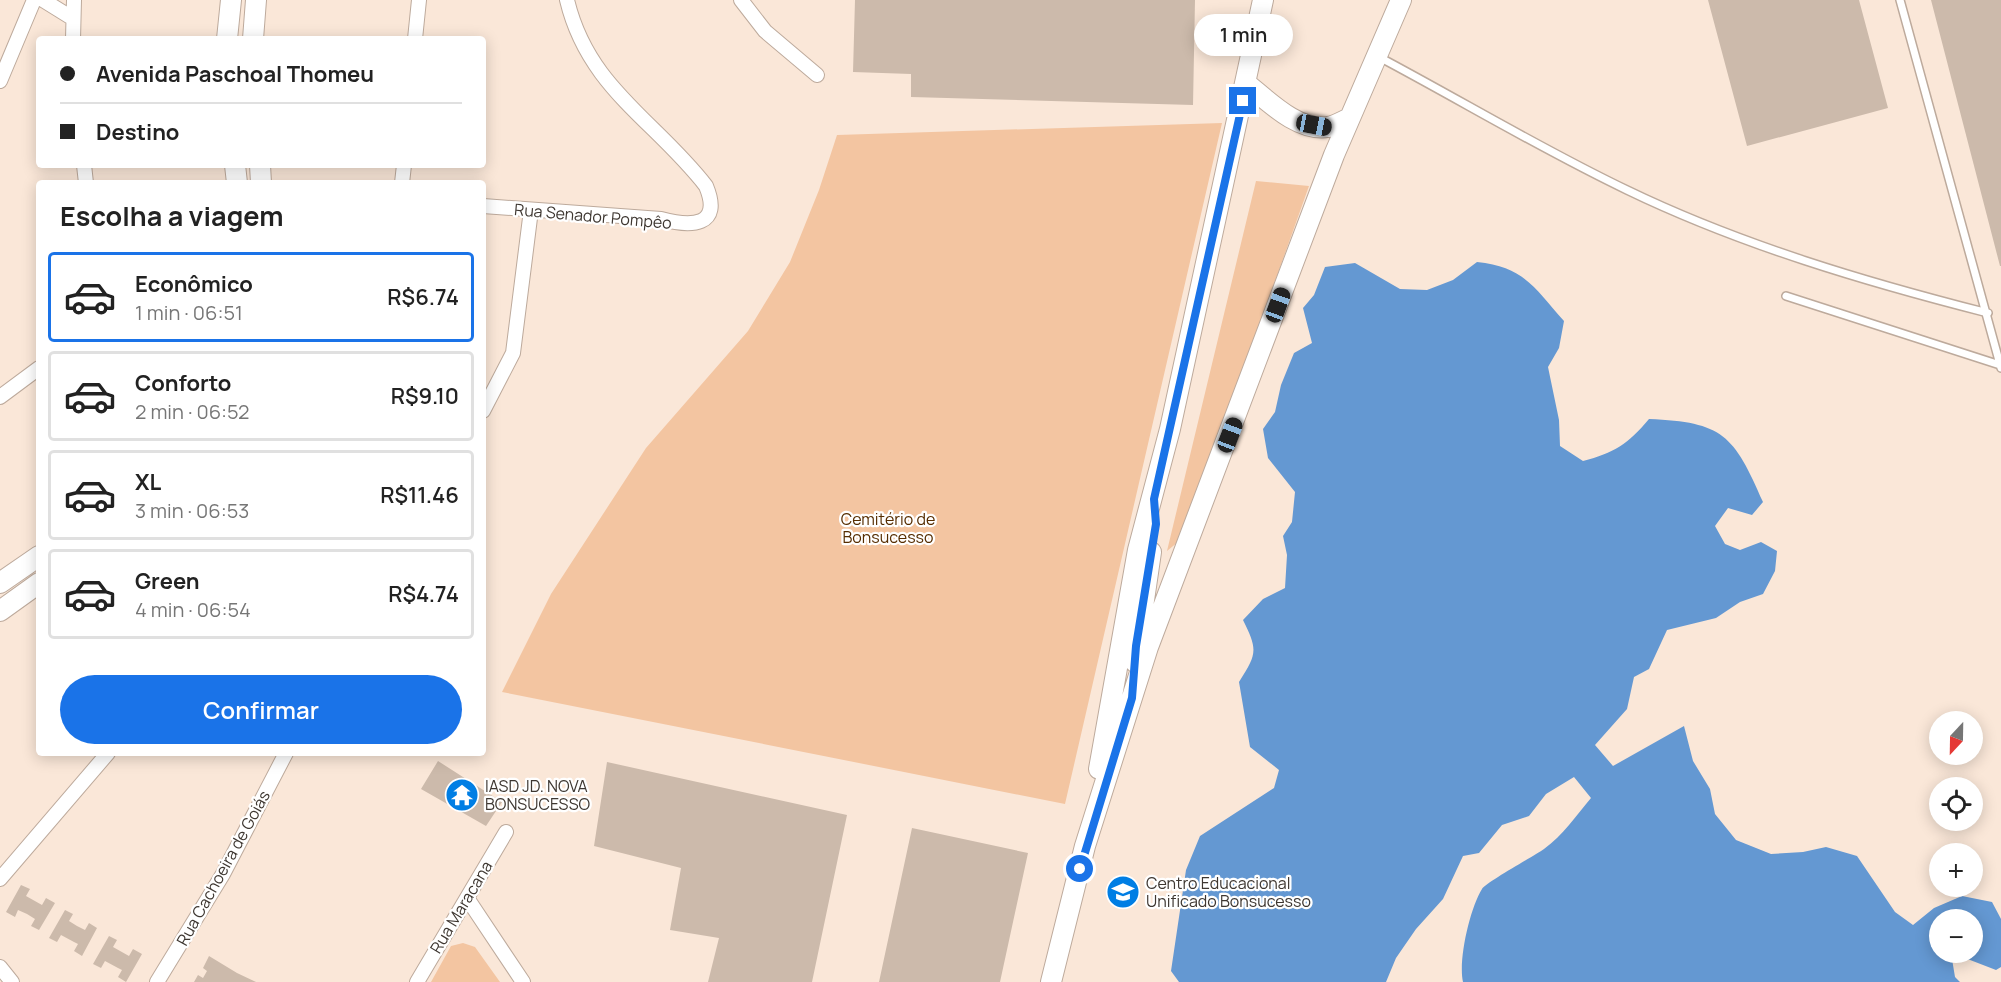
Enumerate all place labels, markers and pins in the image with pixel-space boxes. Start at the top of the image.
place label: IASD JD. NOVA BONSUCESSO [485,775,591,815]
temple icon: IASD JD. NOVA BONSUCESSO [444,777,480,813]
place label: Centro Educacional Unificado Bonsucesso [1146,872,1311,912]
school or university icon: Centro Educacional Unificado Bonsucesso [1105,874,1141,910]

